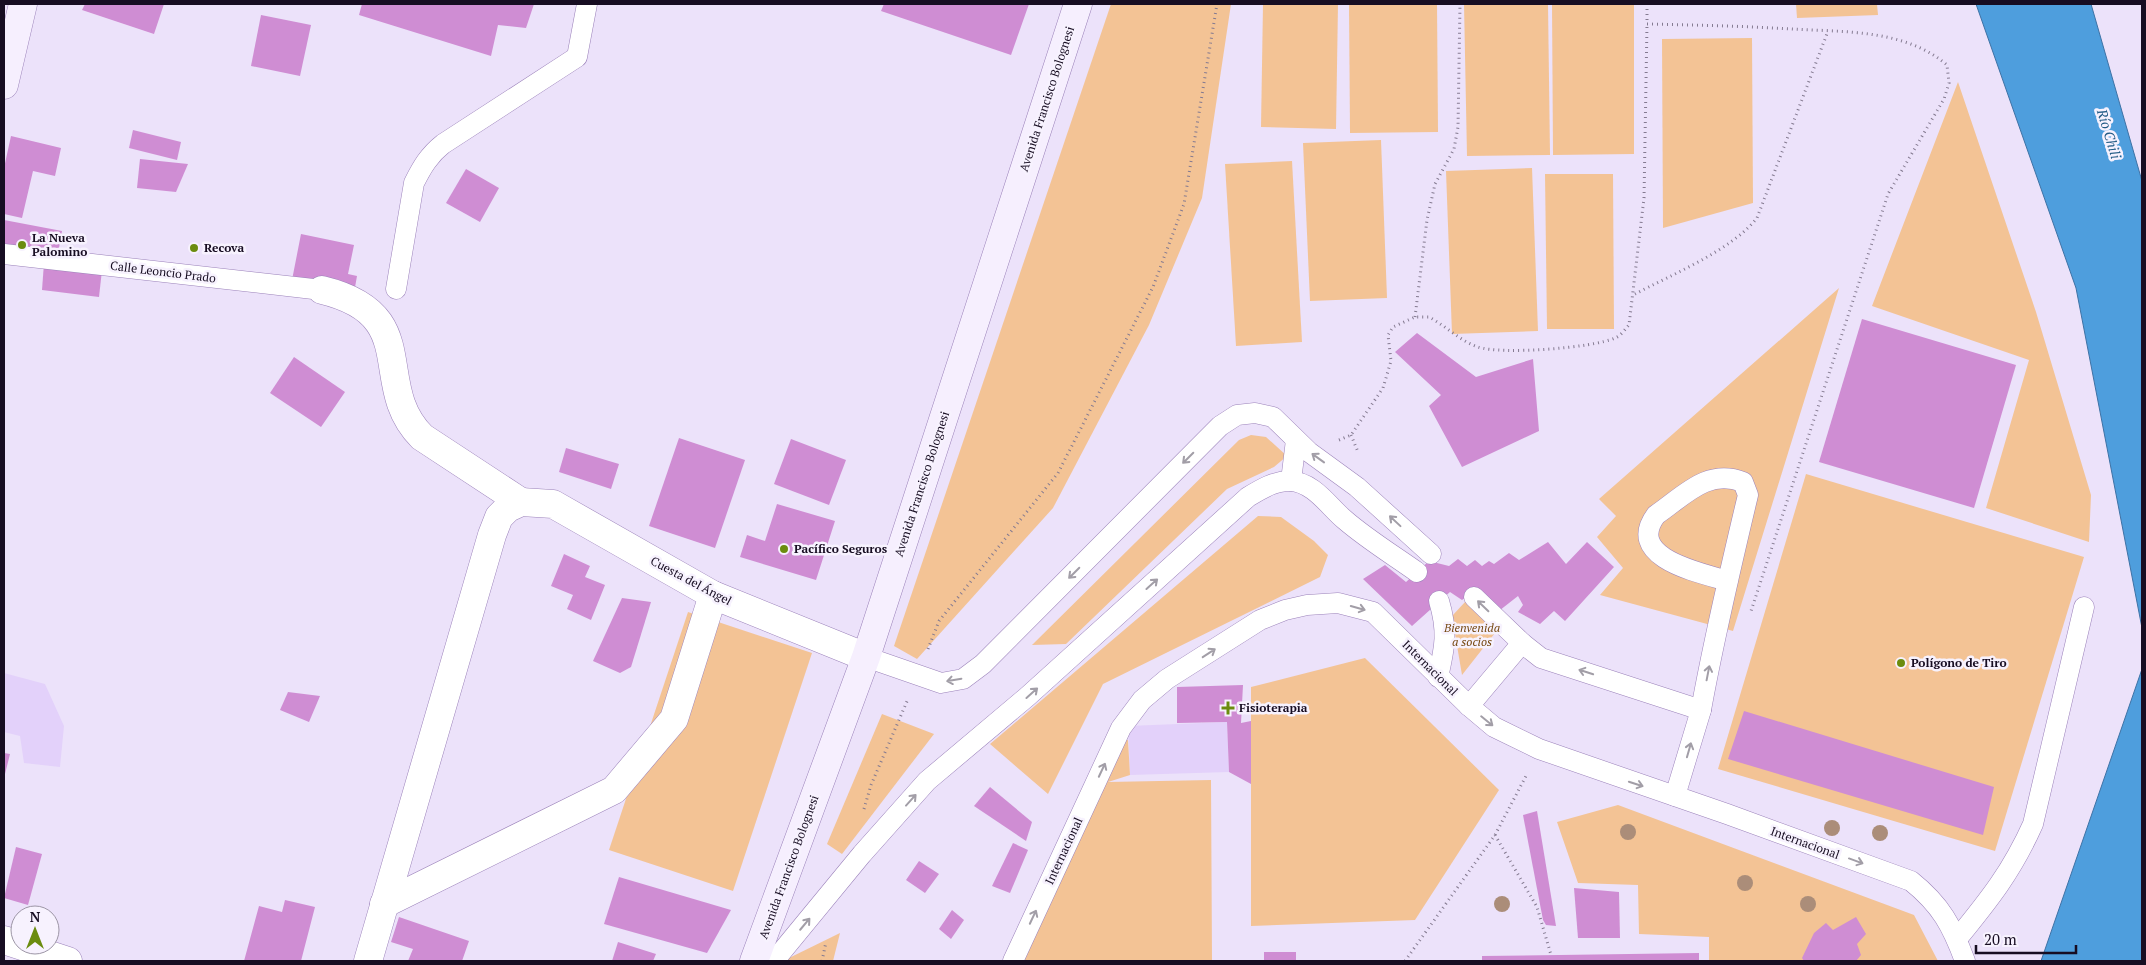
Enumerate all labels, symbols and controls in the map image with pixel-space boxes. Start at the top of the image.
street label: Avenida Francisco Bolognesi [1016,24,1077,173]
water label: Río Chili [2093,106,2126,161]
place label: La Nueva Palomino [32,230,87,259]
marker: La Nueva Palomino [16,239,28,251]
place label: Recova [204,240,245,255]
marker: Recova [188,242,200,254]
street label: Calle Leoncio Prado [109,258,217,285]
street label: Avenida Francisco Bolognesi [891,409,952,558]
one-way arrow [1182,452,1195,464]
one-way arrow [1311,453,1325,463]
one-way arrow [1389,515,1401,527]
place label: Pacífico Seguros [794,541,888,556]
marker: Pacífico Seguros [778,543,790,555]
street label: Cuesta del Ángel [648,553,735,608]
one-way arrow [1068,567,1080,579]
one-way arrow [1146,578,1159,589]
one-way arrow [1477,600,1490,612]
one-way arrow [1350,604,1366,614]
park label: Bienvenida a socios [1443,620,1500,649]
street label: Internacional [1399,637,1461,699]
one-way arrow [1201,648,1215,658]
place label: Polígono de Tiro [1911,655,2007,670]
marker: Polígono de Tiro [1895,657,1907,669]
one-way arrow [1703,666,1713,682]
one-way arrow [1578,667,1594,677]
one-way arrow [947,676,963,686]
one-way arrow [1026,687,1039,699]
place label: Fisioterapia [1239,700,1308,715]
marker: Fisioterapia [1221,701,1235,715]
one-way arrow [1480,716,1493,727]
one-way arrow [1684,742,1694,758]
one-way arrow [1097,763,1107,778]
one-way arrow [1628,779,1644,789]
street label: Avenida Francisco Bolognesi [756,793,822,941]
one-way arrow [905,794,916,807]
street label: Internacional [1041,815,1086,887]
street label: Internacional [1769,823,1842,862]
one-way arrow [1847,857,1863,866]
north arrow [10,905,60,955]
text: N [30,907,41,926]
one-way arrow [1029,910,1038,925]
one-way arrow [799,917,810,930]
scale bar [1976,922,2076,954]
text: 20 m [1984,929,2017,949]

